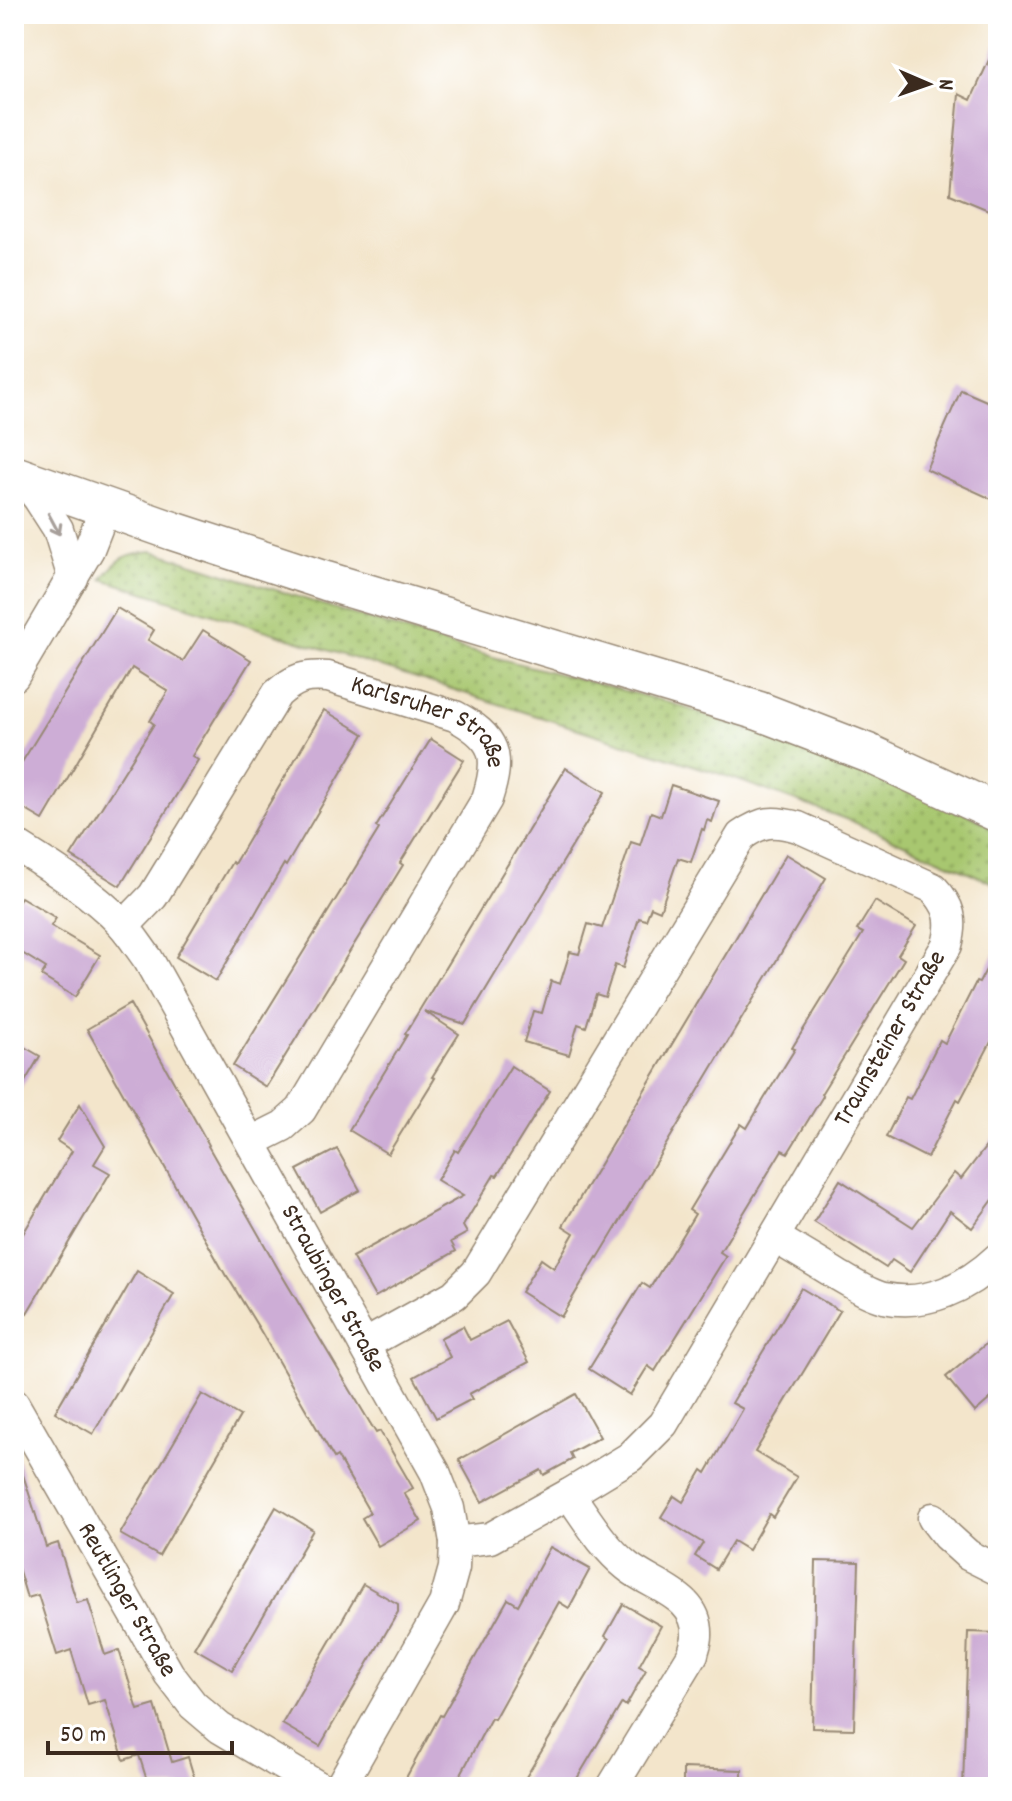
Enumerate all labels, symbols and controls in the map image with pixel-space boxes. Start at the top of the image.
north arrow [888,44,968,124]
text: N [929,79,960,91]
one-way arrow [46,512,62,535]
street label: Karlsruher Straße [346,667,513,768]
street label: Traunsteiner Straße [825,944,957,1134]
street label: Straubinger Straße [270,1198,394,1379]
street label: Reutlinger Straße [67,1516,186,1684]
scale bar [48,1705,232,1755]
text: 50 m [60,1719,106,1753]

